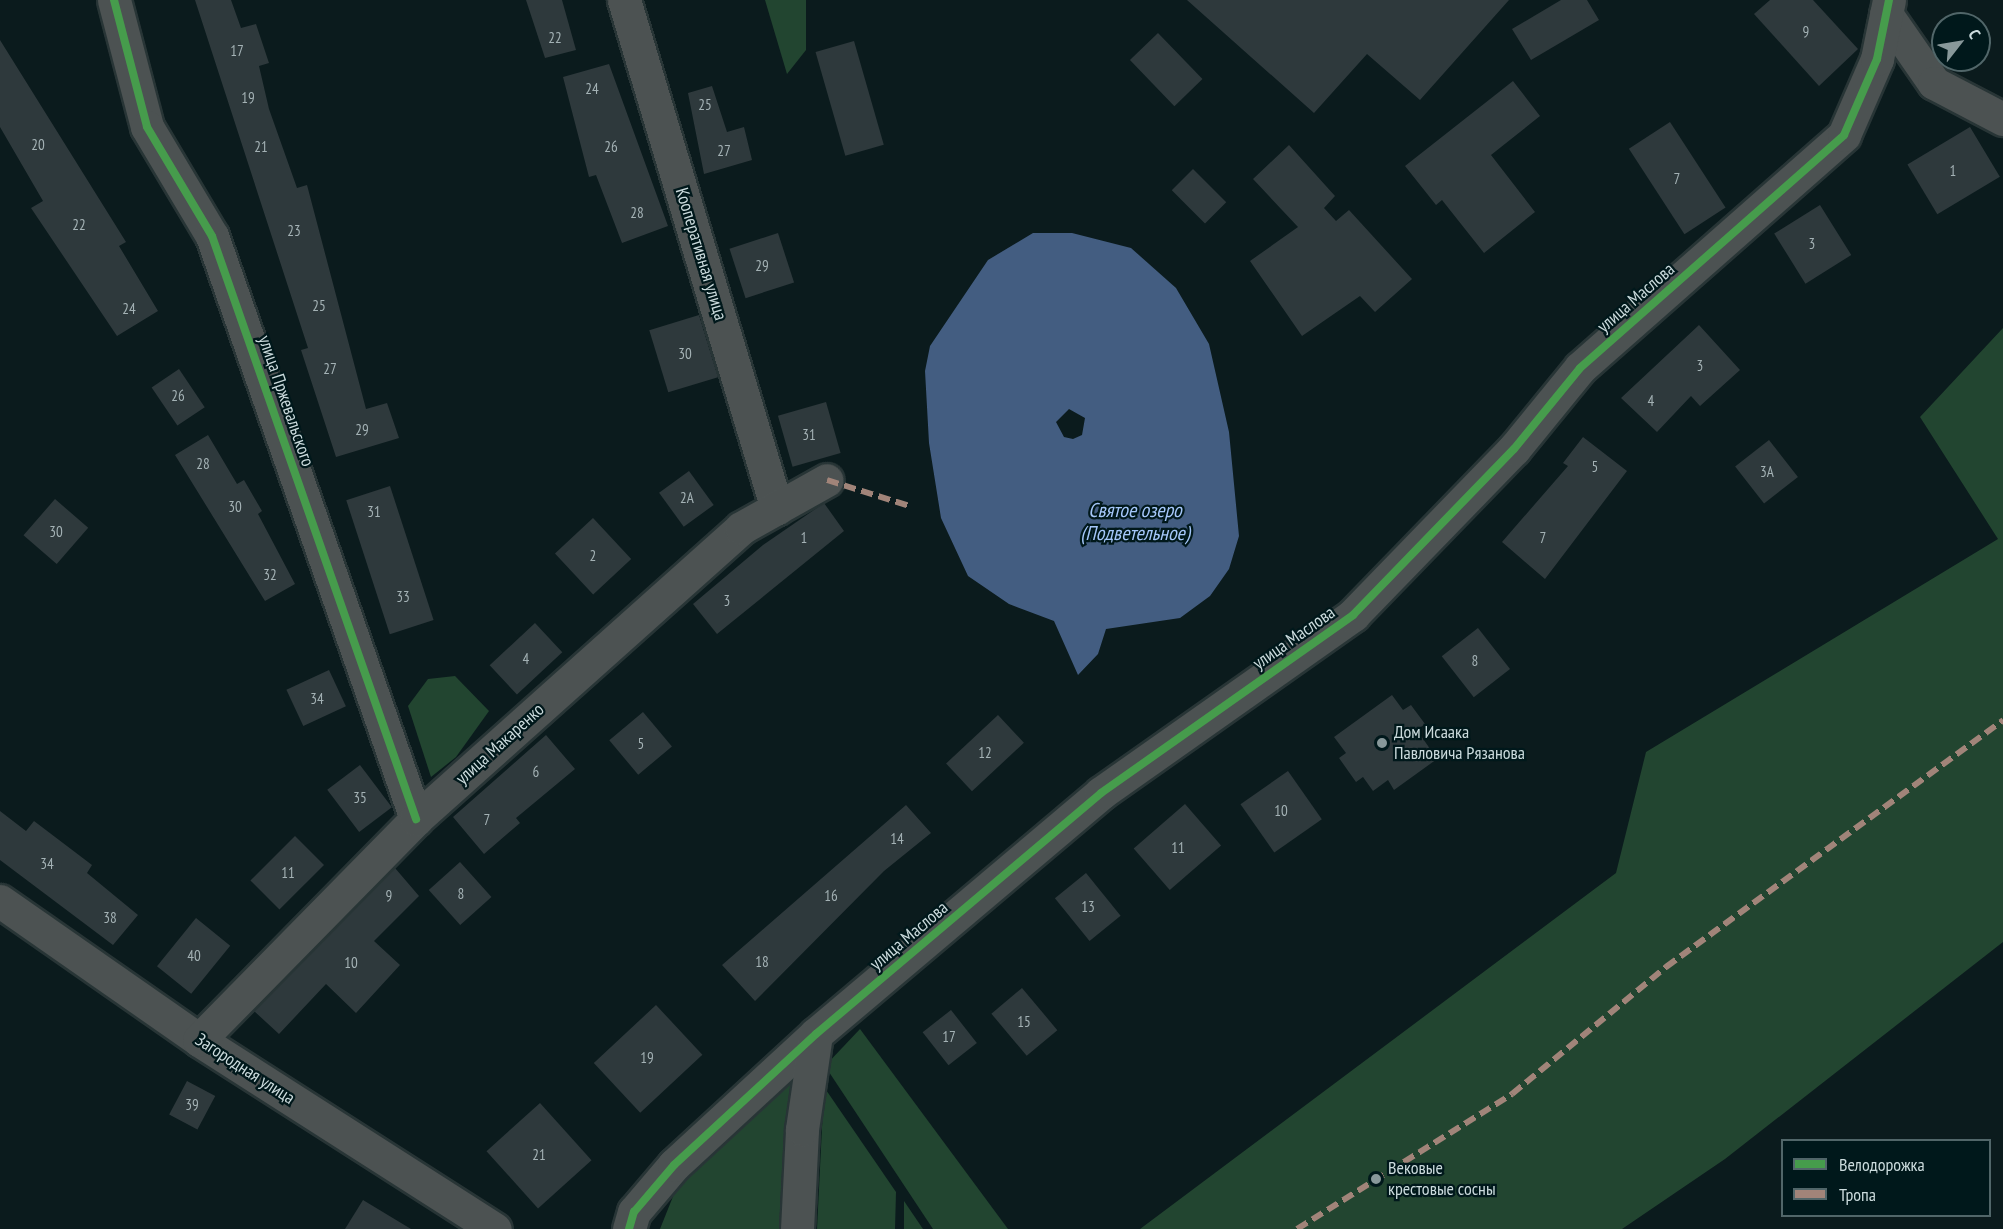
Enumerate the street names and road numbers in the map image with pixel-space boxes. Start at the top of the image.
street label: Кооперативная улица [671,185,731,323]
street label: улица Маслова [1593,259,1679,337]
street label: улица Пржевальского [253,333,319,469]
street label: улица Маслова [1249,602,1339,674]
street label: улица Макаренко [451,699,549,789]
street label: улица Маслова [866,897,952,975]
street label: Загородная улица [191,1029,299,1109]

